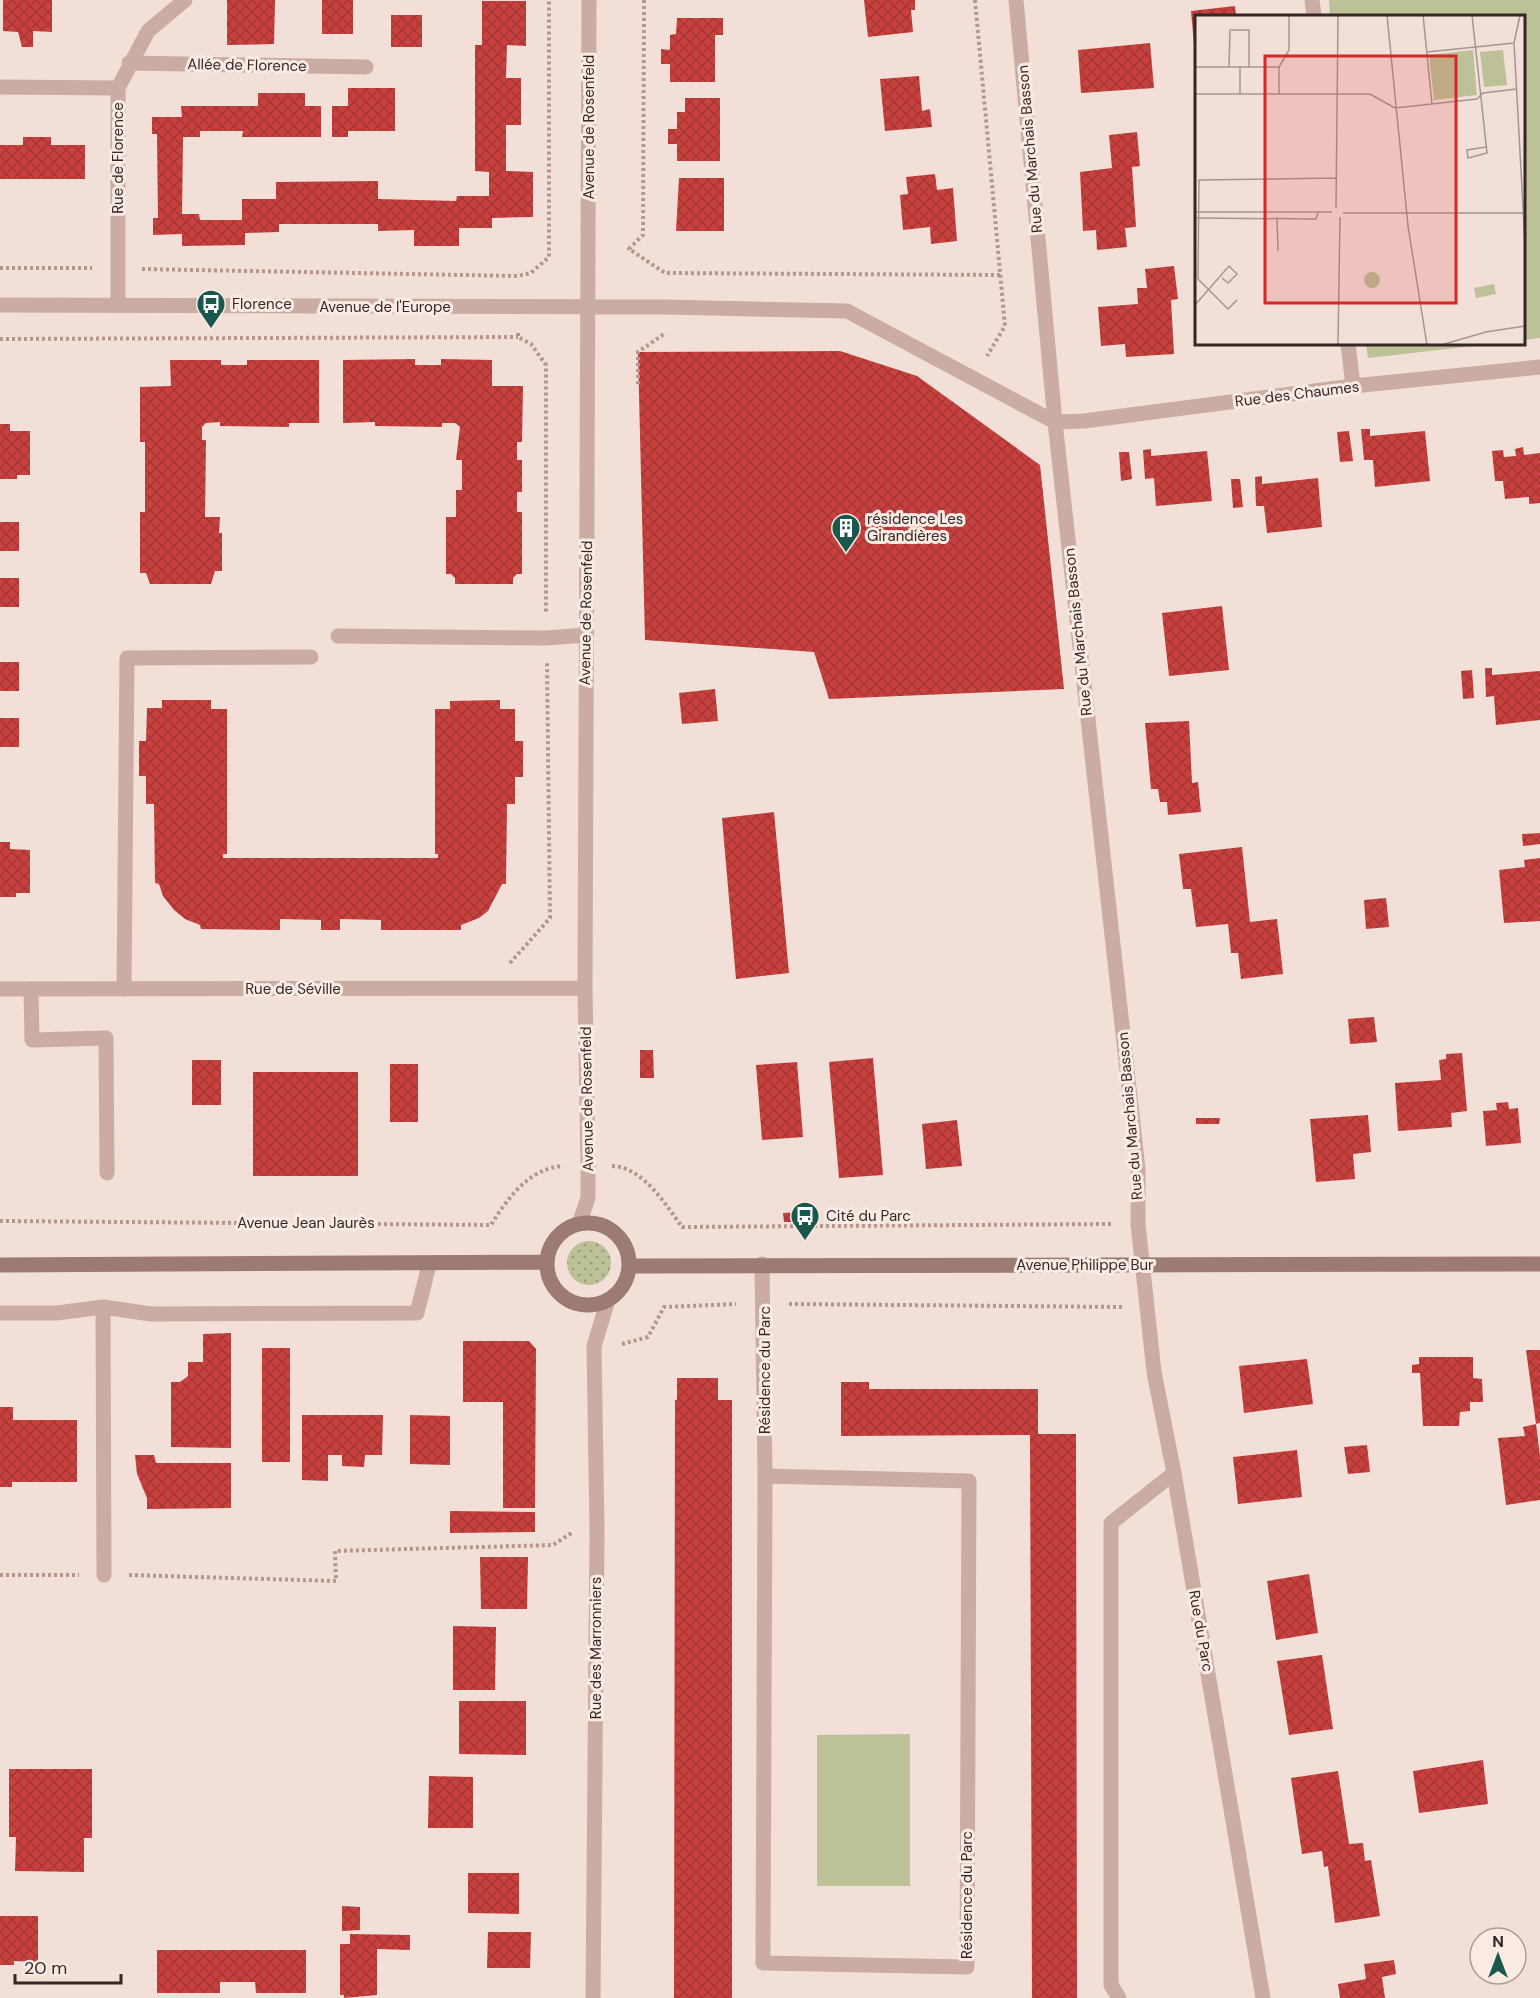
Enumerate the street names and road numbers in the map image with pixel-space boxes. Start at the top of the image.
street label: Allée de Florence [187,54,307,76]
street label: Avenue de Rosenfeld [579,55,599,199]
street label: Rue du Marchais Basson [1013,64,1047,234]
street label: Rue de Florence [108,102,128,214]
street label: Avenue de l'Europe [319,297,451,317]
street label: Rue des Chaumes [1234,376,1360,412]
street label: Avenue de Rosenfeld [575,540,597,686]
street label: Rue du Marchais Basson [1059,547,1097,717]
street label: Rue de Séville [245,979,341,999]
street label: Avenue de Rosenfeld [576,1026,598,1172]
street label: Rue du Marchais Basson [1113,1031,1147,1201]
street label: Avenue Jean Jaurès [237,1213,375,1233]
street label: Avenue Philippe Bur [1016,1255,1154,1275]
street label: Résidence du Parc [755,1306,775,1434]
street label: Rue des Marronniers [586,1577,606,1719]
street label: Rue du Parc [1184,1589,1218,1673]
street label: Résidence du Parc [957,1831,977,1959]

